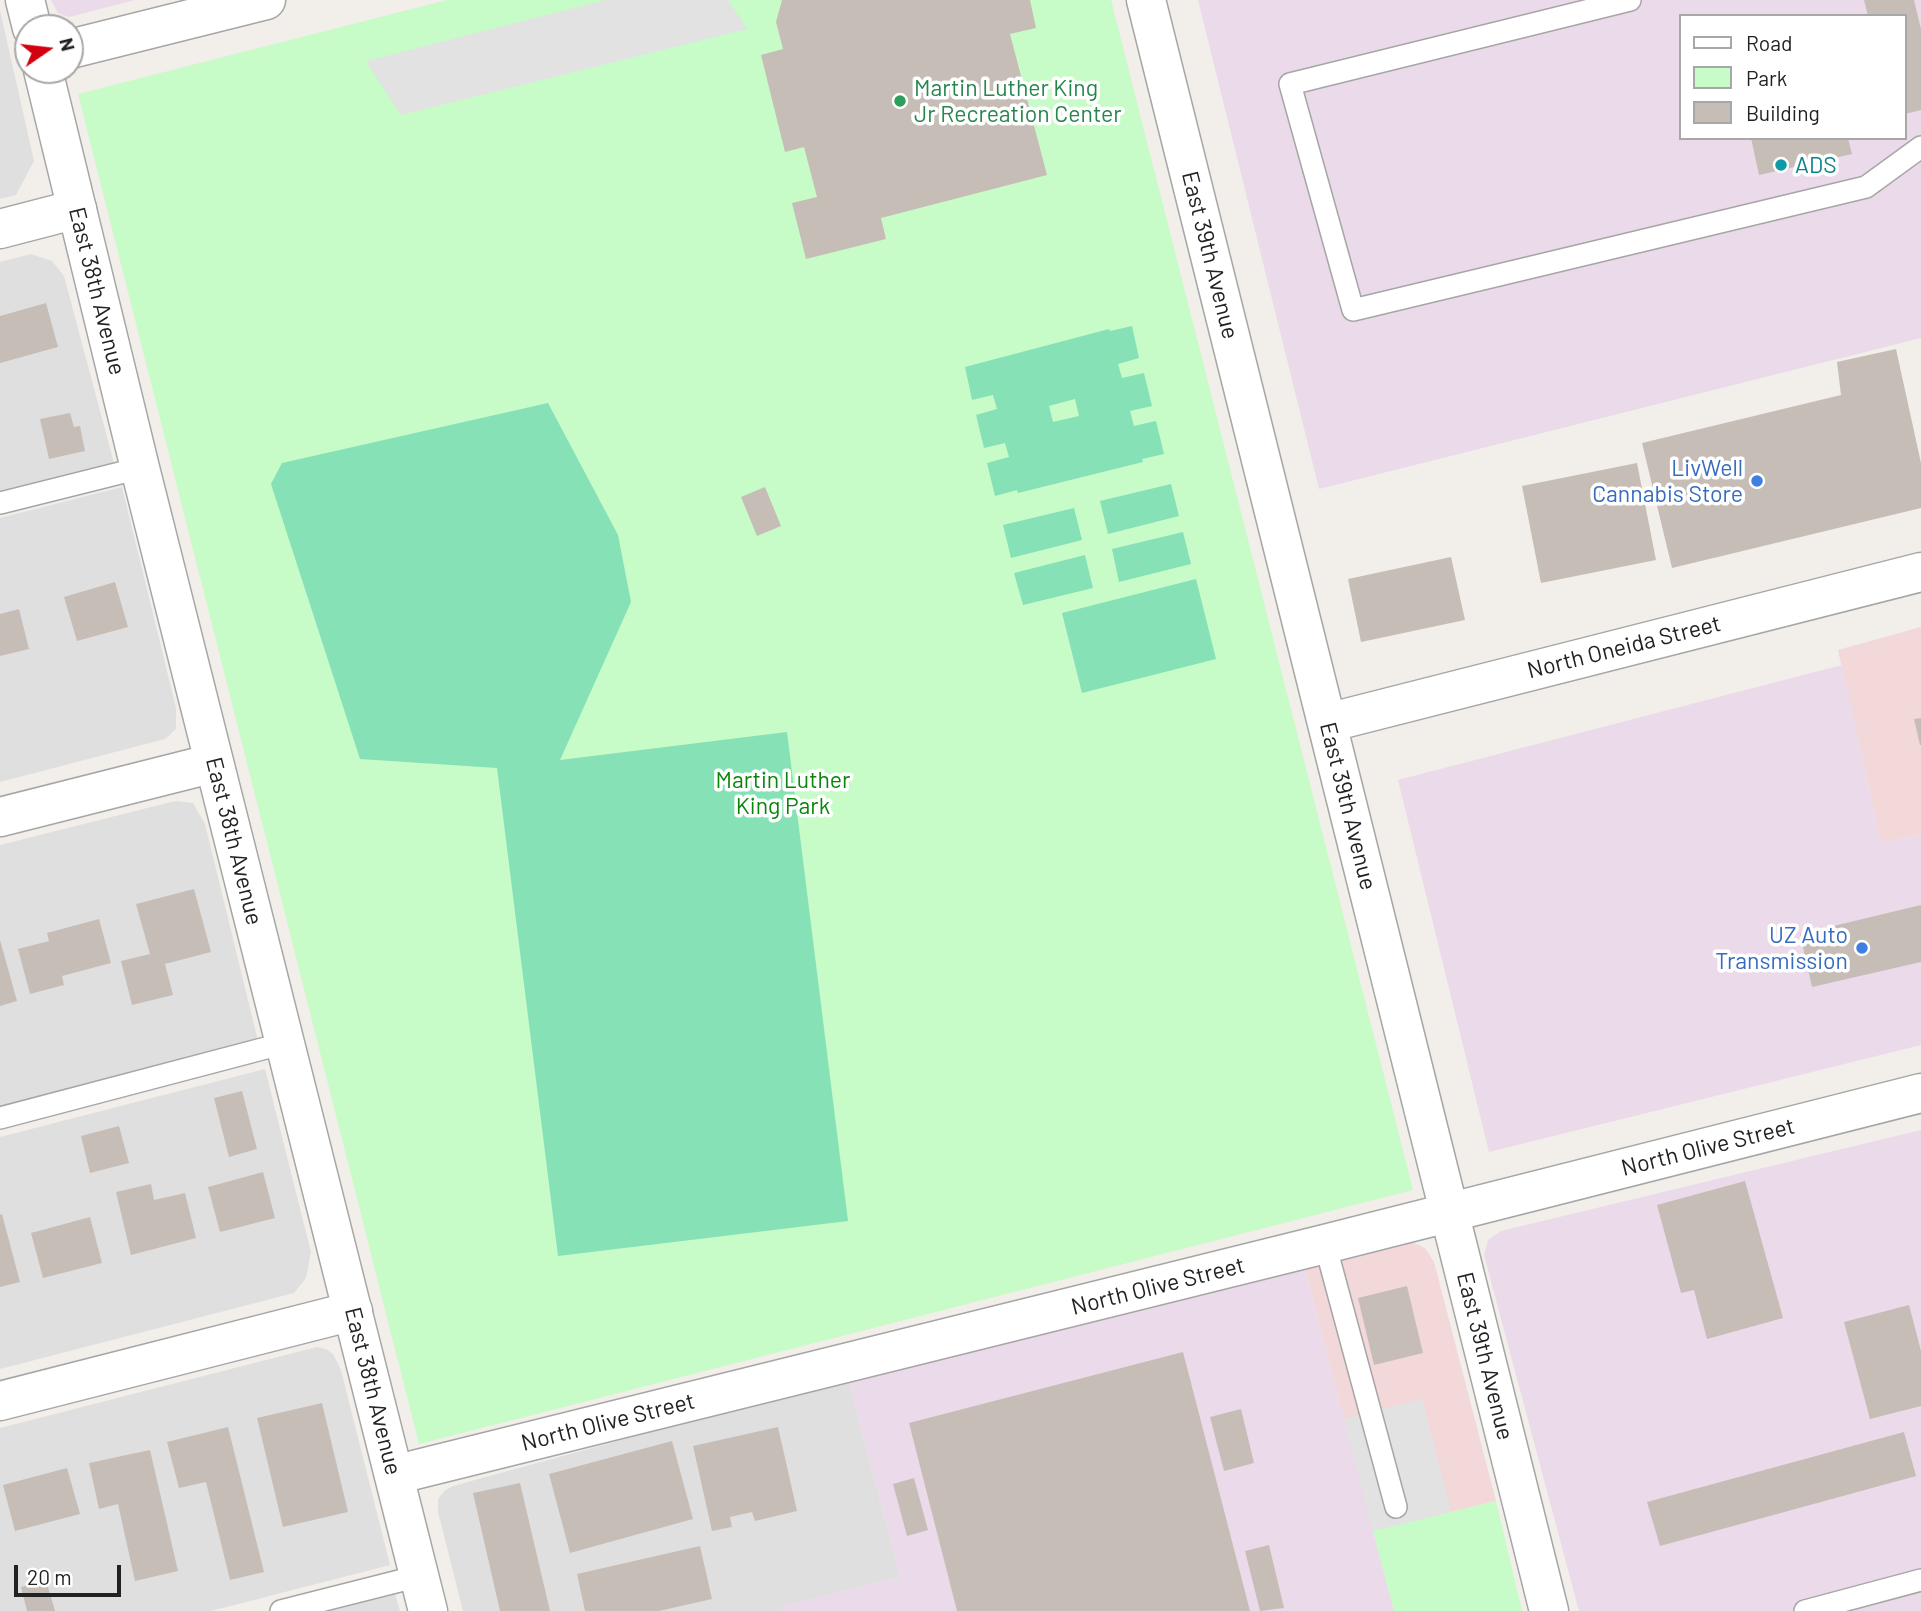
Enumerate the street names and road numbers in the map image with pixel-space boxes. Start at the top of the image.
street label: East 39th Avenue [1176,168,1244,342]
street label: East 38th Avenue [63,204,131,378]
street label: North Oneida Street [1524,610,1724,684]
street label: East 39th Avenue [1314,719,1382,893]
street label: East 38th Avenue [200,754,268,928]
street label: North Olive Street [1618,1112,1798,1182]
street label: North Olive Street [1068,1251,1248,1321]
street label: East 39th Avenue [1451,1269,1519,1443]
street label: East 38th Avenue [339,1304,407,1478]
street label: North Olive Street [518,1387,698,1457]

